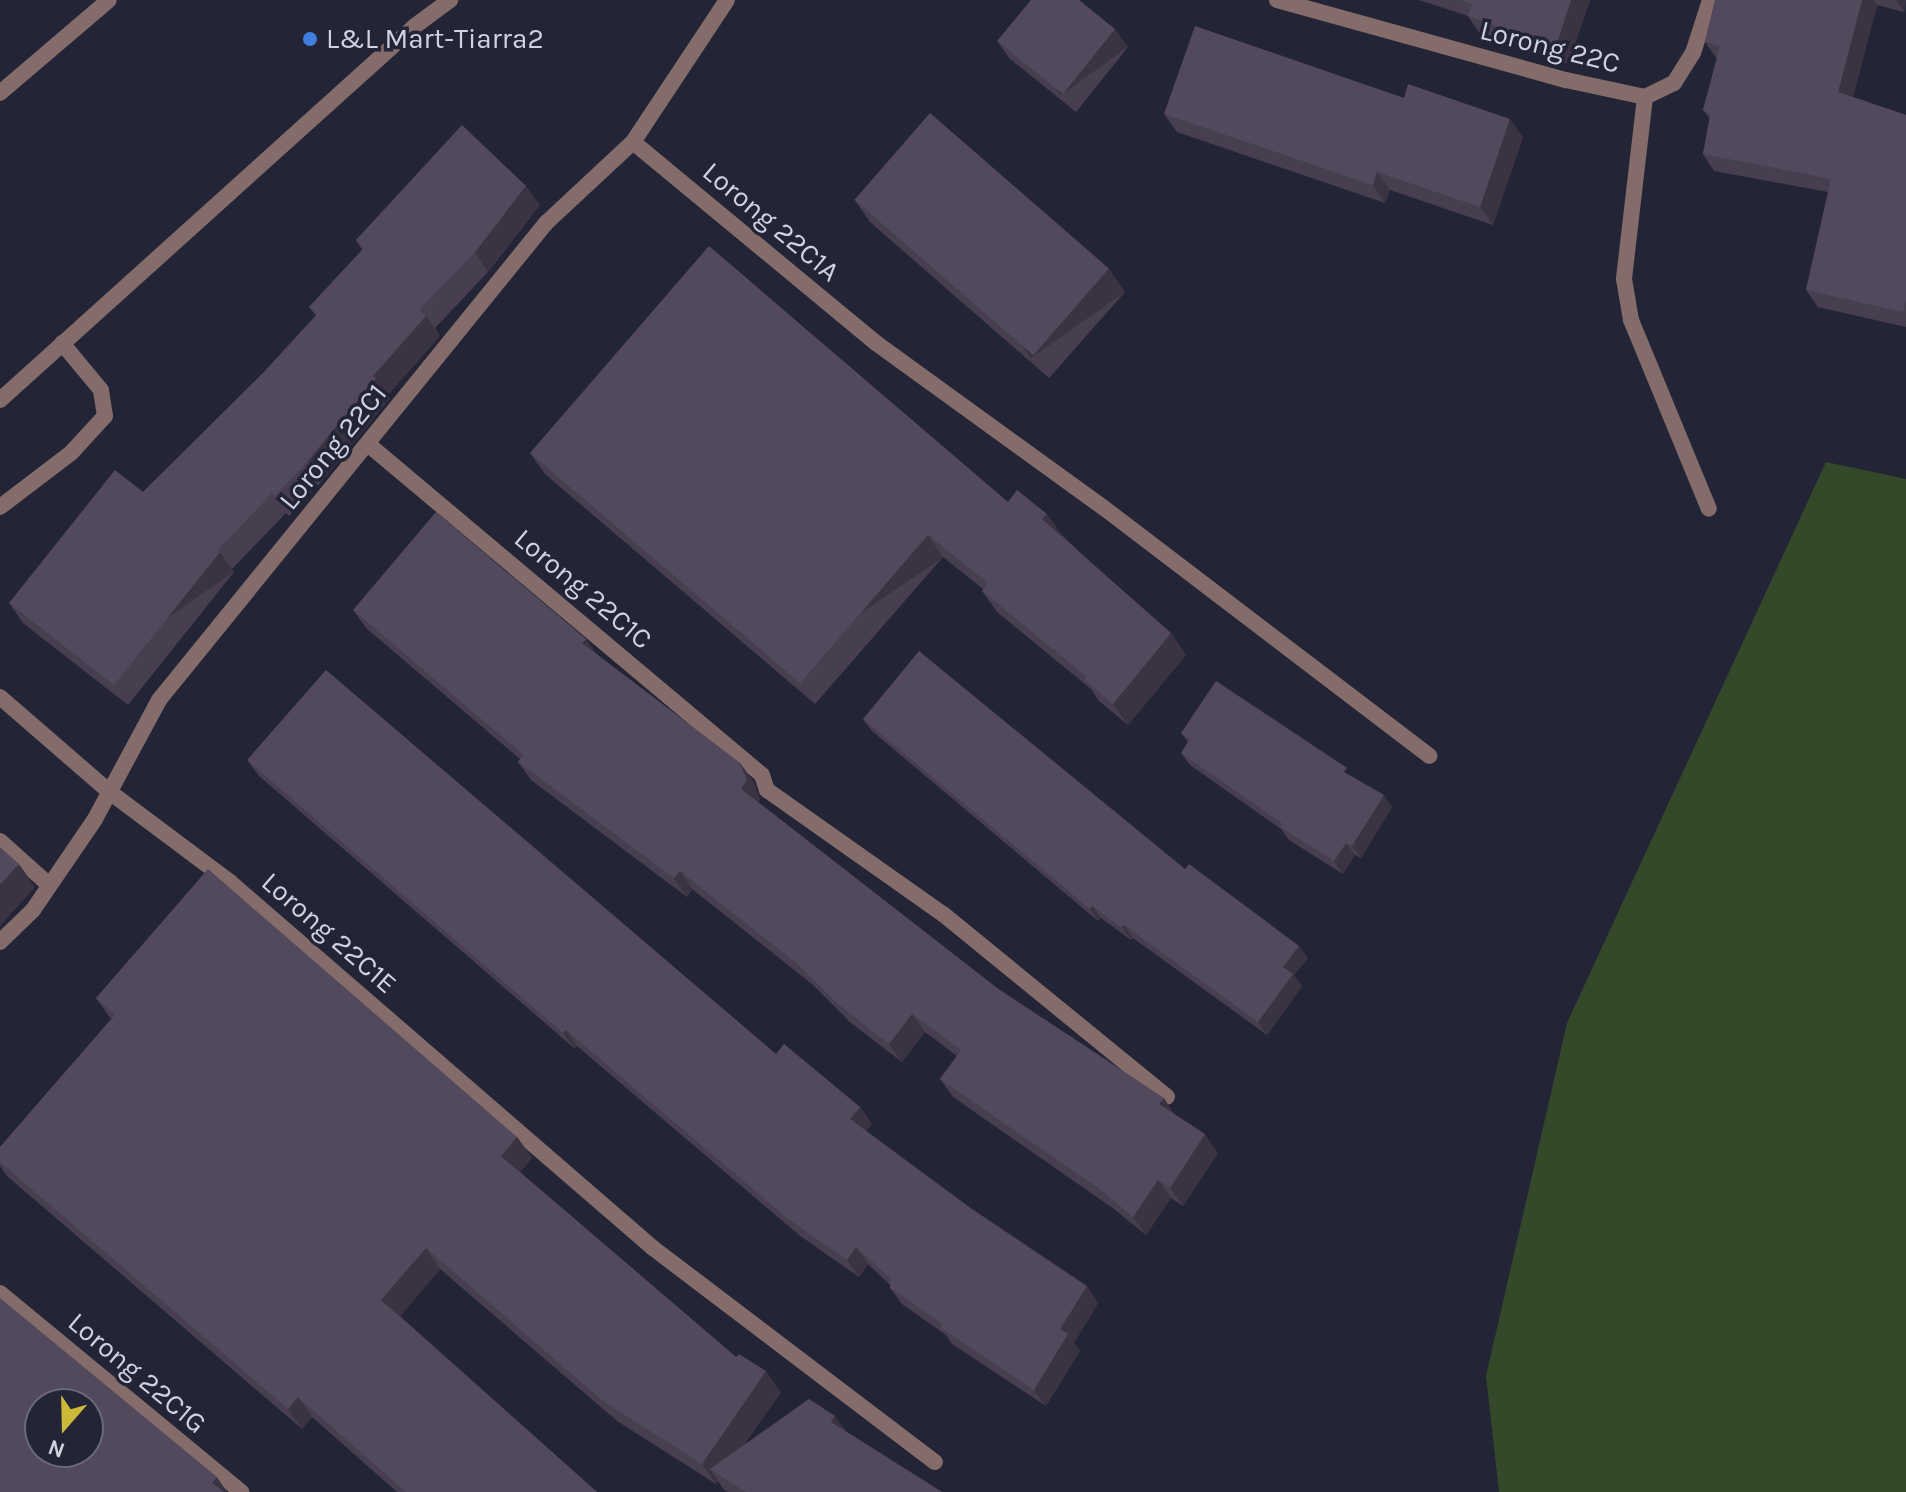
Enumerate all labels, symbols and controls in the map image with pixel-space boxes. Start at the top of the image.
street label: Lorong 22C [1477,13,1623,81]
place label: L&L Mart-Tiarra2 [326,22,544,56]
marker: L&L Mart-Tiarra2 [301,30,319,48]
street label: Lorong 22C1A [696,155,846,289]
street label: Lorong 22C1 [272,377,394,517]
street label: Lorong 22C1C [507,522,659,656]
street label: Lorong 22C1E [255,865,403,1001]
street label: Lorong 22C1G [61,1305,213,1441]
north arrow [24,1388,104,1468]
text: N [45,1434,68,1464]

